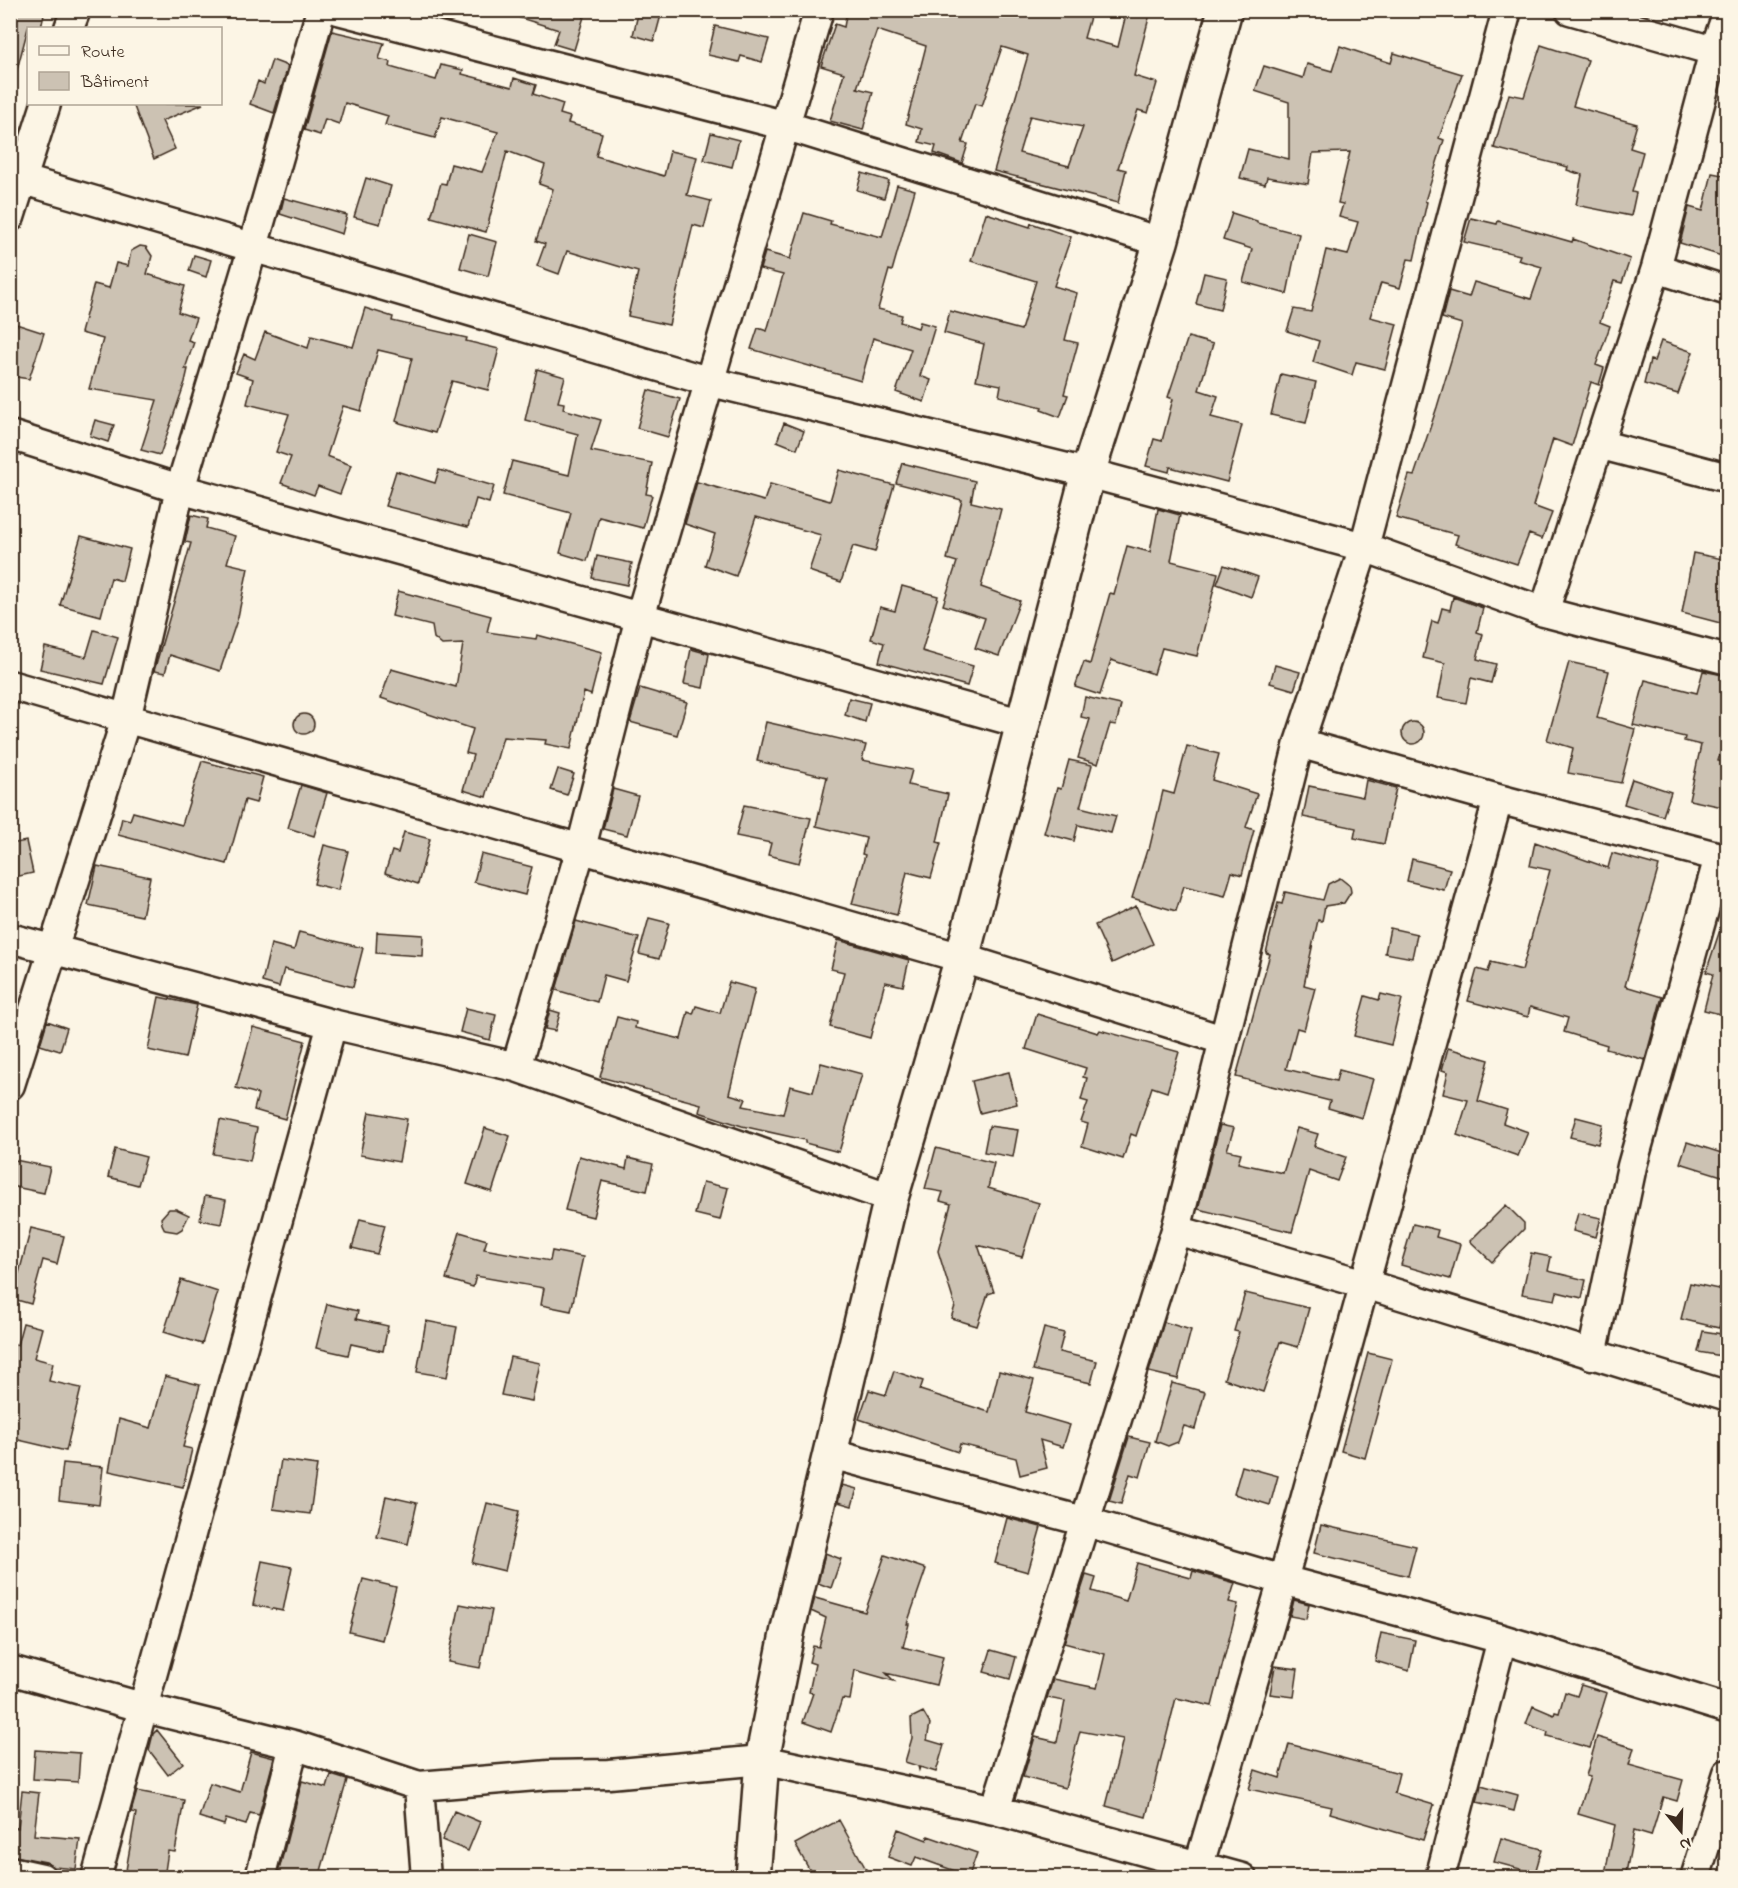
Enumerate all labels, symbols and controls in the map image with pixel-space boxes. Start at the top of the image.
legend [27,27,222,105]
text: Route [81,40,126,66]
text: Bâtiment [80,70,149,96]
north arrow [1651,1801,1711,1861]
text: N [1676,1830,1694,1856]

